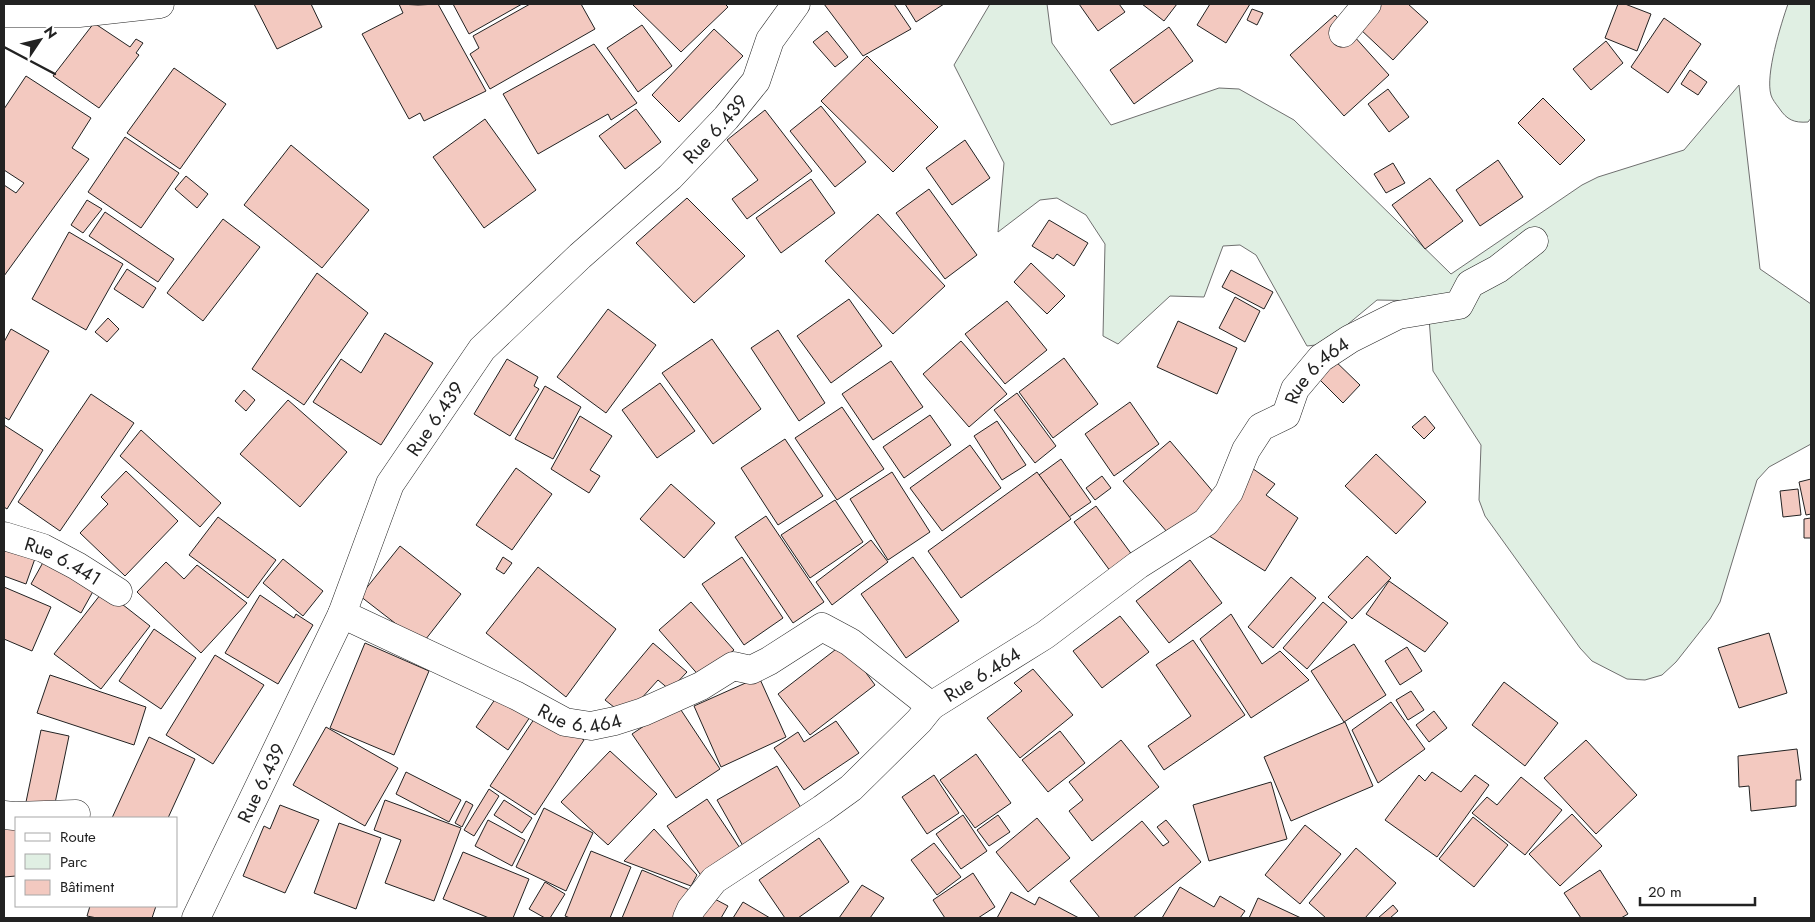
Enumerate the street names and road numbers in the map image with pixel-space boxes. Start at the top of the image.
street label: Rue 6.439 [676,88,754,169]
street label: Rue 6.464 [1277,330,1354,407]
street label: Rue 6.439 [399,376,470,461]
street label: Rue 6.441 [21,530,107,592]
street label: Rue 6.464 [938,640,1026,708]
street label: Rue 6.464 [533,696,625,740]
street label: Rue 6.439 [230,739,292,827]

